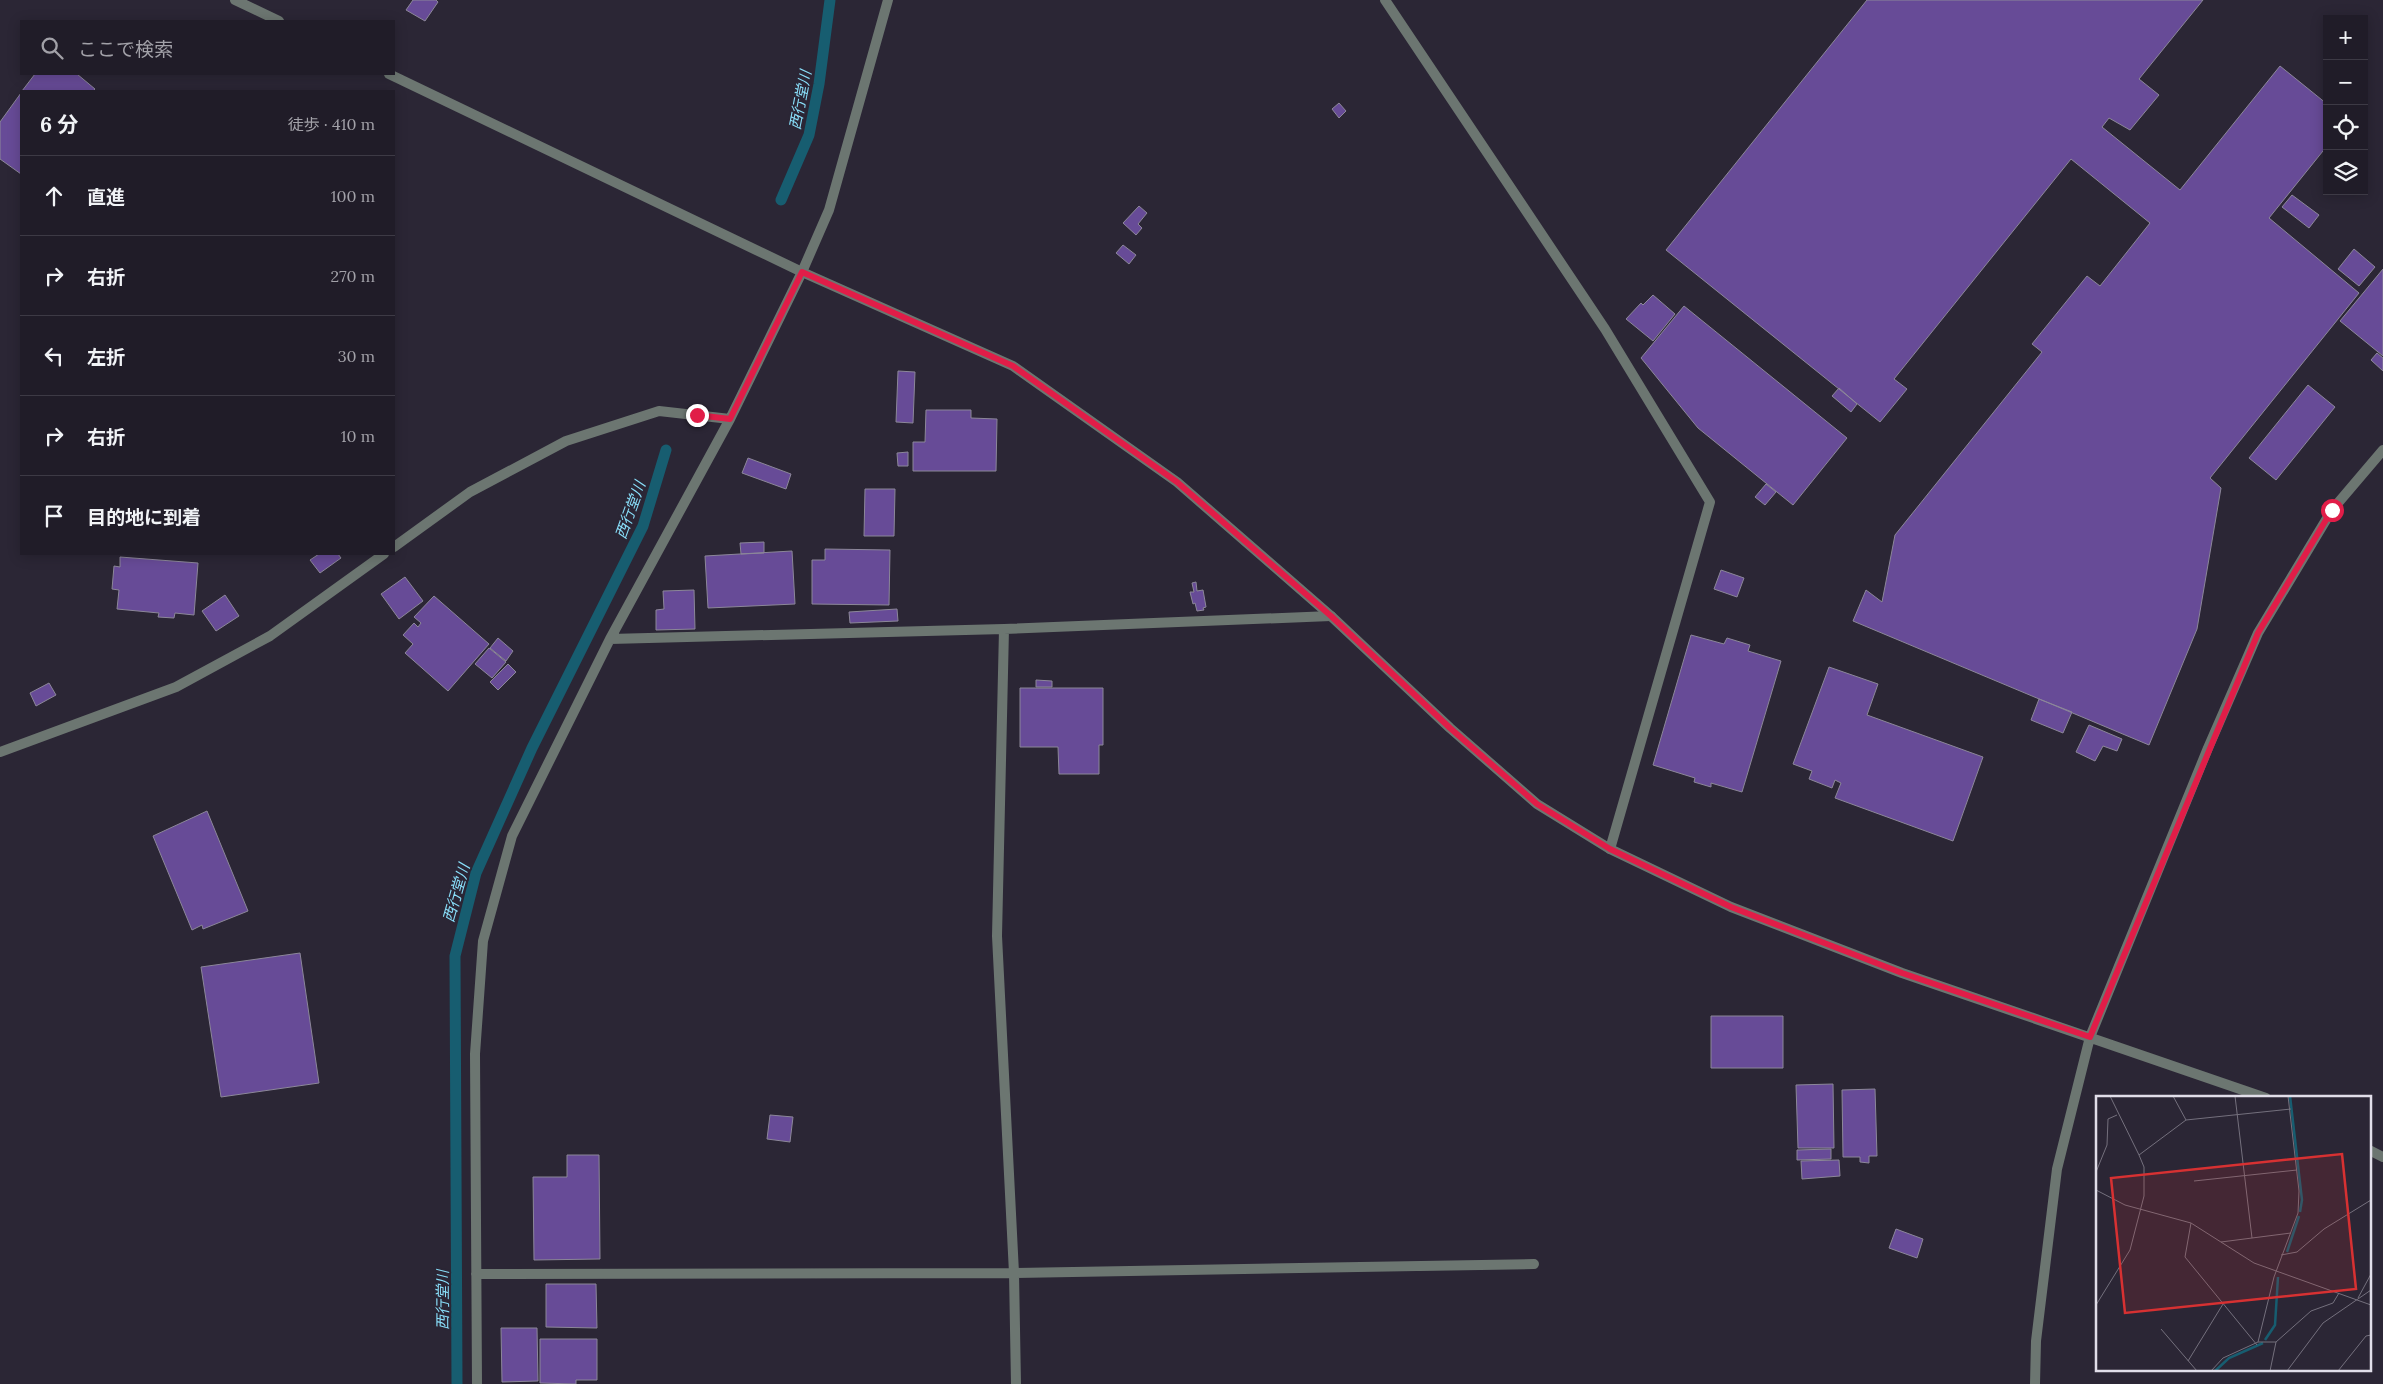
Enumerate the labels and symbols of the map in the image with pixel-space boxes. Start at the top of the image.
water label: 西行堂川 [785,67,815,131]
route end [686,404,709,427]
water label: 西行堂川 [611,477,650,541]
route start [2321,499,2344,522]
water label: 西行堂川 [439,860,474,924]
inset map [2096,1096,2370,1372]
water label: 西行堂川 [433,1268,452,1330]

